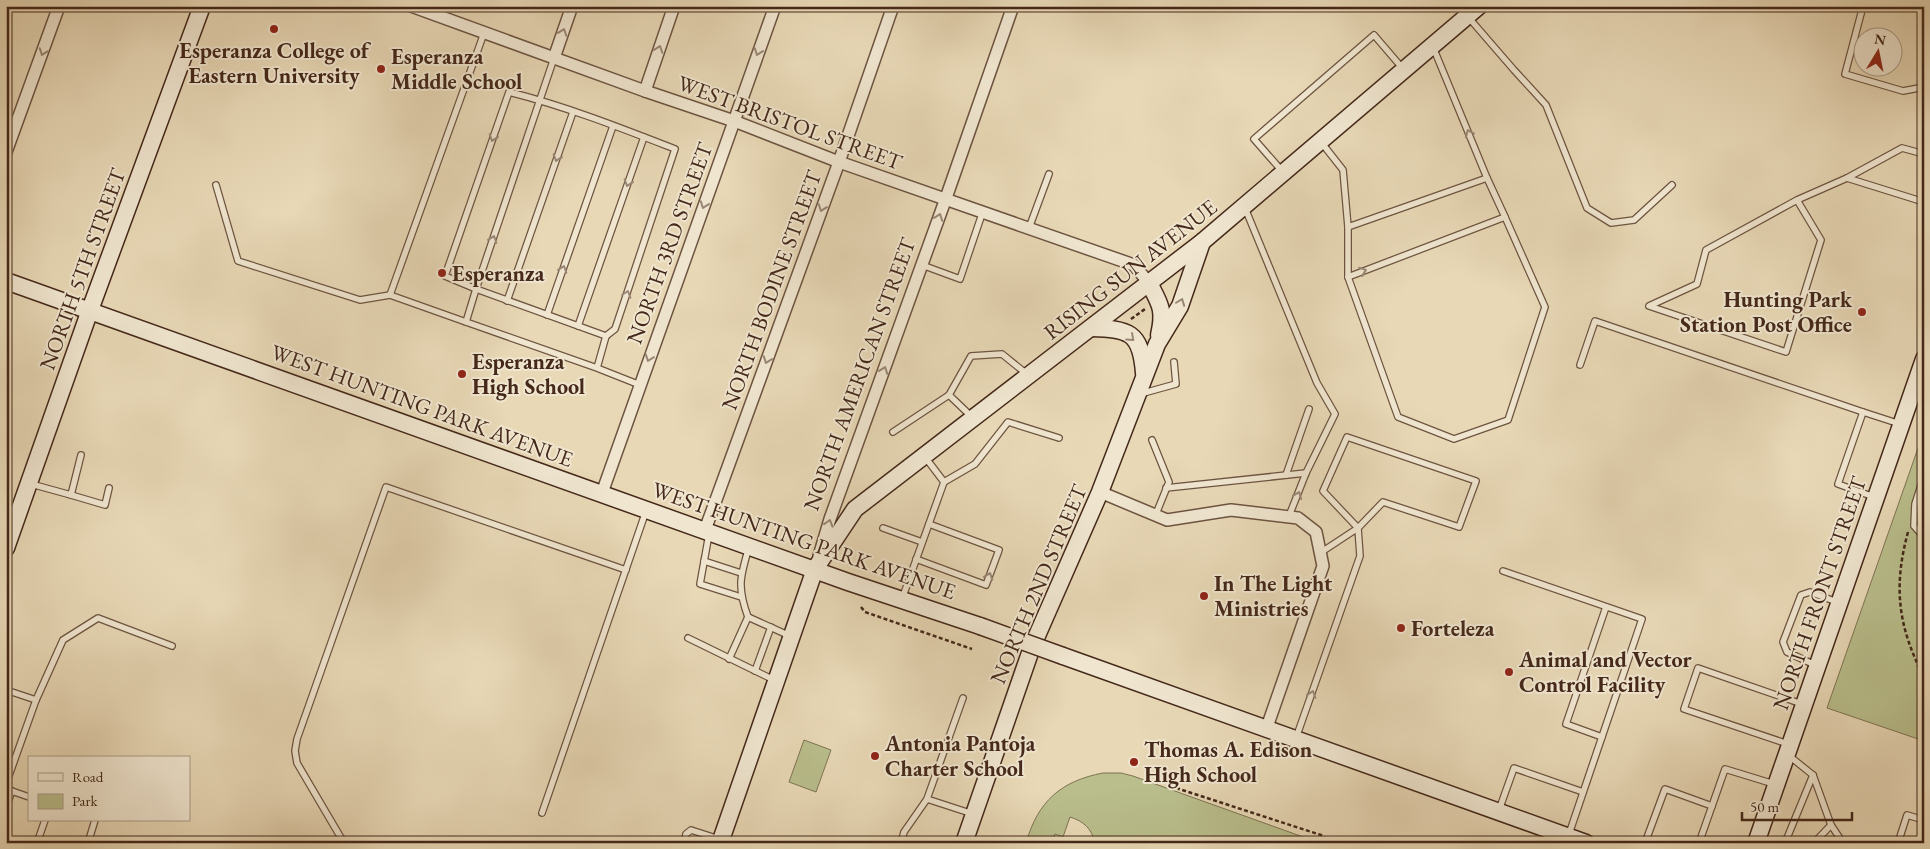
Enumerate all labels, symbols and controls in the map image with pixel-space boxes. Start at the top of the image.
marker: Esperanza College of Eastern University [268,23,280,35]
one-way arrow [557,28,567,37]
north arrow [1852,28,1902,78]
text: N [1873,29,1888,49]
place label: Esperanza College of Eastern University [179,36,372,90]
place label: Esperanza Middle School [391,42,522,96]
one-way arrow [653,45,663,53]
one-way arrow [39,47,49,56]
one-way arrow [754,47,764,56]
marker: Esperanza Middle School [375,63,387,75]
street label: WEST BRISTOL STREET [674,68,906,177]
one-way arrow [1464,129,1475,138]
one-way arrow [489,134,499,142]
street label: NORTH 3RD STREET [620,138,719,348]
one-way arrow [553,153,563,161]
street label: NORTH 5TH STREET [33,164,133,374]
street label: NORTH BODINE STREET [715,166,828,414]
one-way arrow [624,178,634,187]
street label: RISING SUN AVENUE [1038,193,1223,346]
one-way arrow [700,200,710,209]
one-way arrow [818,203,828,211]
one-way arrow [933,213,943,222]
street label: NORTH AMERICAN STREET [797,234,922,515]
one-way arrow [487,235,497,244]
place label: Esperanza [452,259,545,288]
one-way arrow [557,265,567,274]
marker: Esperanza [436,267,448,279]
one-way arrow [1358,267,1366,277]
place label: Hunting Park Station Post Office [1680,285,1853,339]
one-way arrow [621,290,631,298]
one-way arrow [1174,298,1185,307]
marker: Hunting Park Station Post Office [1856,306,1868,318]
one-way arrow [1125,332,1134,341]
street label: WEST HUNTING PARK AVENUE [267,337,577,474]
place label: Esperanza High School [472,347,585,401]
one-way arrow [645,354,655,362]
one-way arrow [763,356,773,364]
one-way arrow [878,366,888,375]
marker: Esperanza High School [456,368,468,380]
street label: NORTH FRONT STREET [1766,472,1873,714]
street label: WEST HUNTING PARK AVENUE [648,475,960,606]
street label: NORTH 2ND STREET [983,480,1094,688]
one-way arrow [1291,491,1302,500]
one-way arrow [823,519,833,527]
place label: In The Light Ministries [1214,569,1333,623]
one-way arrow [983,573,993,581]
marker: In The Light Ministries [1198,590,1210,602]
place label: Forteleza [1411,614,1495,643]
marker: Forteleza [1395,622,1407,634]
place label: Animal and Vector Control Facility [1518,645,1693,699]
marker: Animal and Vector Control Facility [1503,666,1515,678]
one-way arrow [1306,690,1316,699]
place label: Antonia Pantoja Charter School [884,729,1036,783]
place label: Thomas A. Edison High School [1144,735,1313,789]
marker: Antonia Pantoja Charter School [869,750,881,762]
legend [28,756,190,822]
marker: Thomas A. Edison High School [1128,756,1140,768]
text: Road [72,767,104,786]
scale bar [1742,789,1852,821]
text: Park [72,791,99,810]
text: 50 m [1750,797,1779,816]

